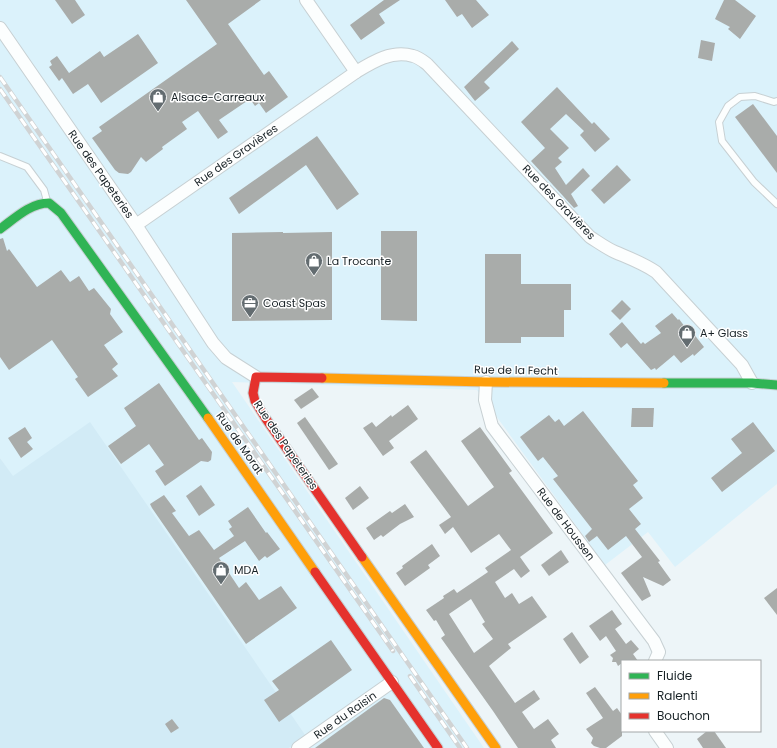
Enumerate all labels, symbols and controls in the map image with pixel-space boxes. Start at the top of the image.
shop icon: Alsace-Carreaux [148,87,168,112]
place label: Alsace-Carreaux [171,89,265,105]
street label: Rue des Gravières [191,120,281,190]
street label: Rue des Papeteries [64,127,138,222]
street label: Rue des Gravières [519,161,599,243]
shop icon: La Trocante [304,251,324,276]
place label: La Trocante [327,253,391,269]
office icon: Coast Spas [240,293,260,318]
place label: Coast Spas [263,295,326,311]
shop icon: A+ Glass [677,323,697,348]
place label: A+ Glass [700,325,748,341]
street label: Rue de la Fecht [474,361,558,379]
street label: Rue des Papeteries [250,397,322,493]
street label: Rue de Morat [213,409,267,477]
street label: Rue de Houssen [533,484,599,564]
shop icon: MDA [211,560,231,585]
place label: MDA [234,562,259,578]
legend [621,660,761,732]
text: Fluide [657,667,692,684]
street label: Rue du Raisin [310,687,380,743]
text: Ralenti [657,687,698,704]
text: Bouchon [657,707,710,724]

